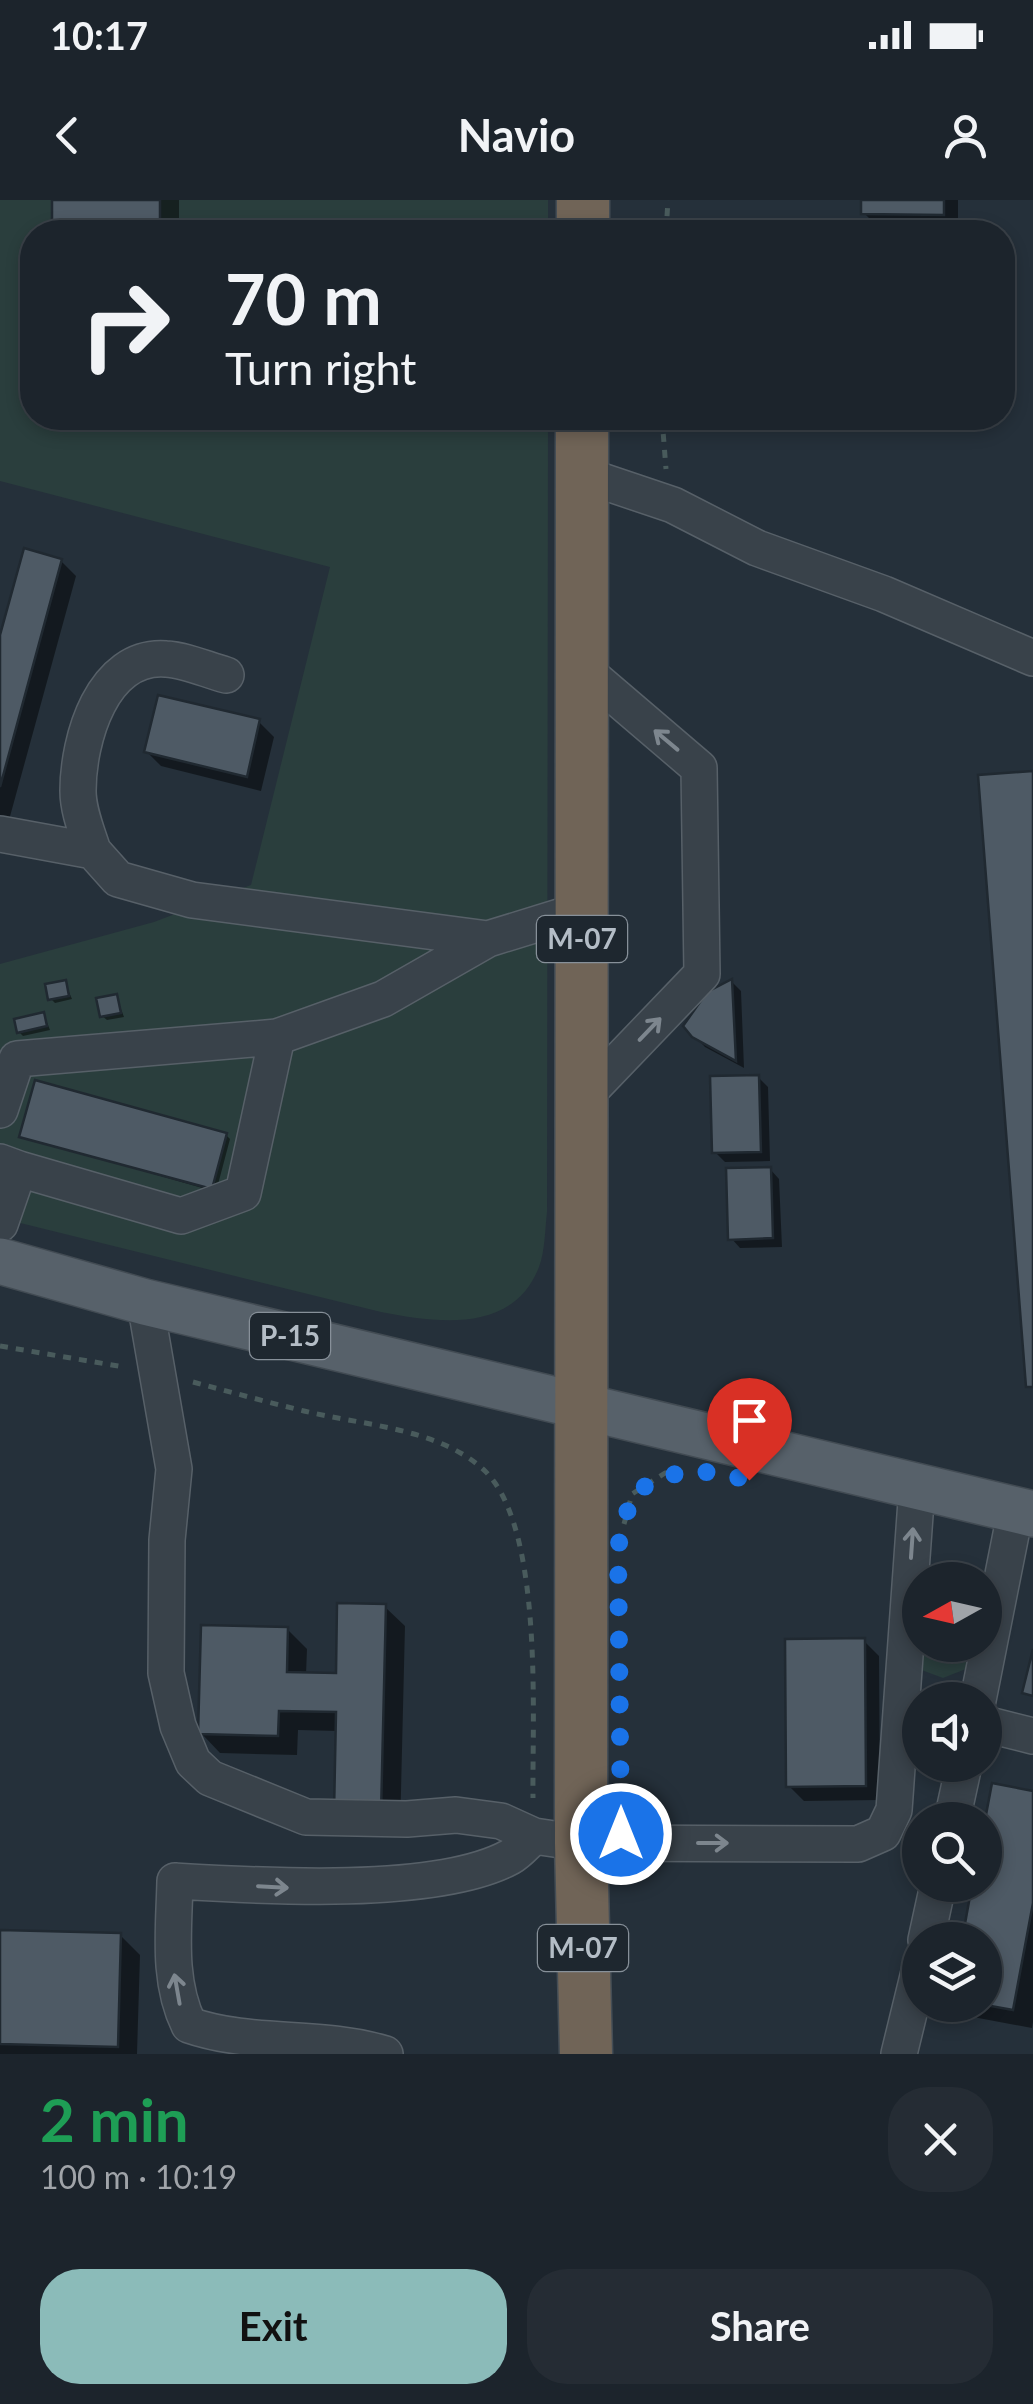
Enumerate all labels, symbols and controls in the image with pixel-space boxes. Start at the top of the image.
text: 10:17 [50,12,148,58]
icon: back [40,108,95,163]
text: Navio [458,108,575,162]
icon: person [938,108,993,163]
text: 70 m [225,256,382,340]
icon: right [60,260,190,390]
text: Turn right [225,341,416,395]
one-way arrow [654,729,679,752]
road number: М-07 [537,916,627,962]
one-way arrow [638,1017,662,1041]
road number: Р-15 [250,1313,330,1359]
pin [707,1378,792,1481]
icon: arrive [722,1393,777,1448]
one-way arrow [903,1528,922,1560]
north arrow [902,1562,1002,1662]
map controls [902,1562,1002,2022]
button: sound [902,1682,1002,1782]
position arrow [569,1782,673,1886]
button: search [902,1802,1002,1902]
one-way arrow [696,1834,729,1852]
one-way arrow [256,1878,288,1897]
button: layers [902,1922,1002,2022]
road number: М-07 [538,1925,628,1971]
one-way arrow [167,1973,186,2006]
text: 2 min [40,2083,189,2155]
button: close [888,2087,993,2192]
text: 100 m · 10:19 [40,2157,237,2196]
button: Exit [40,2269,507,2384]
button: Share [527,2269,993,2384]

